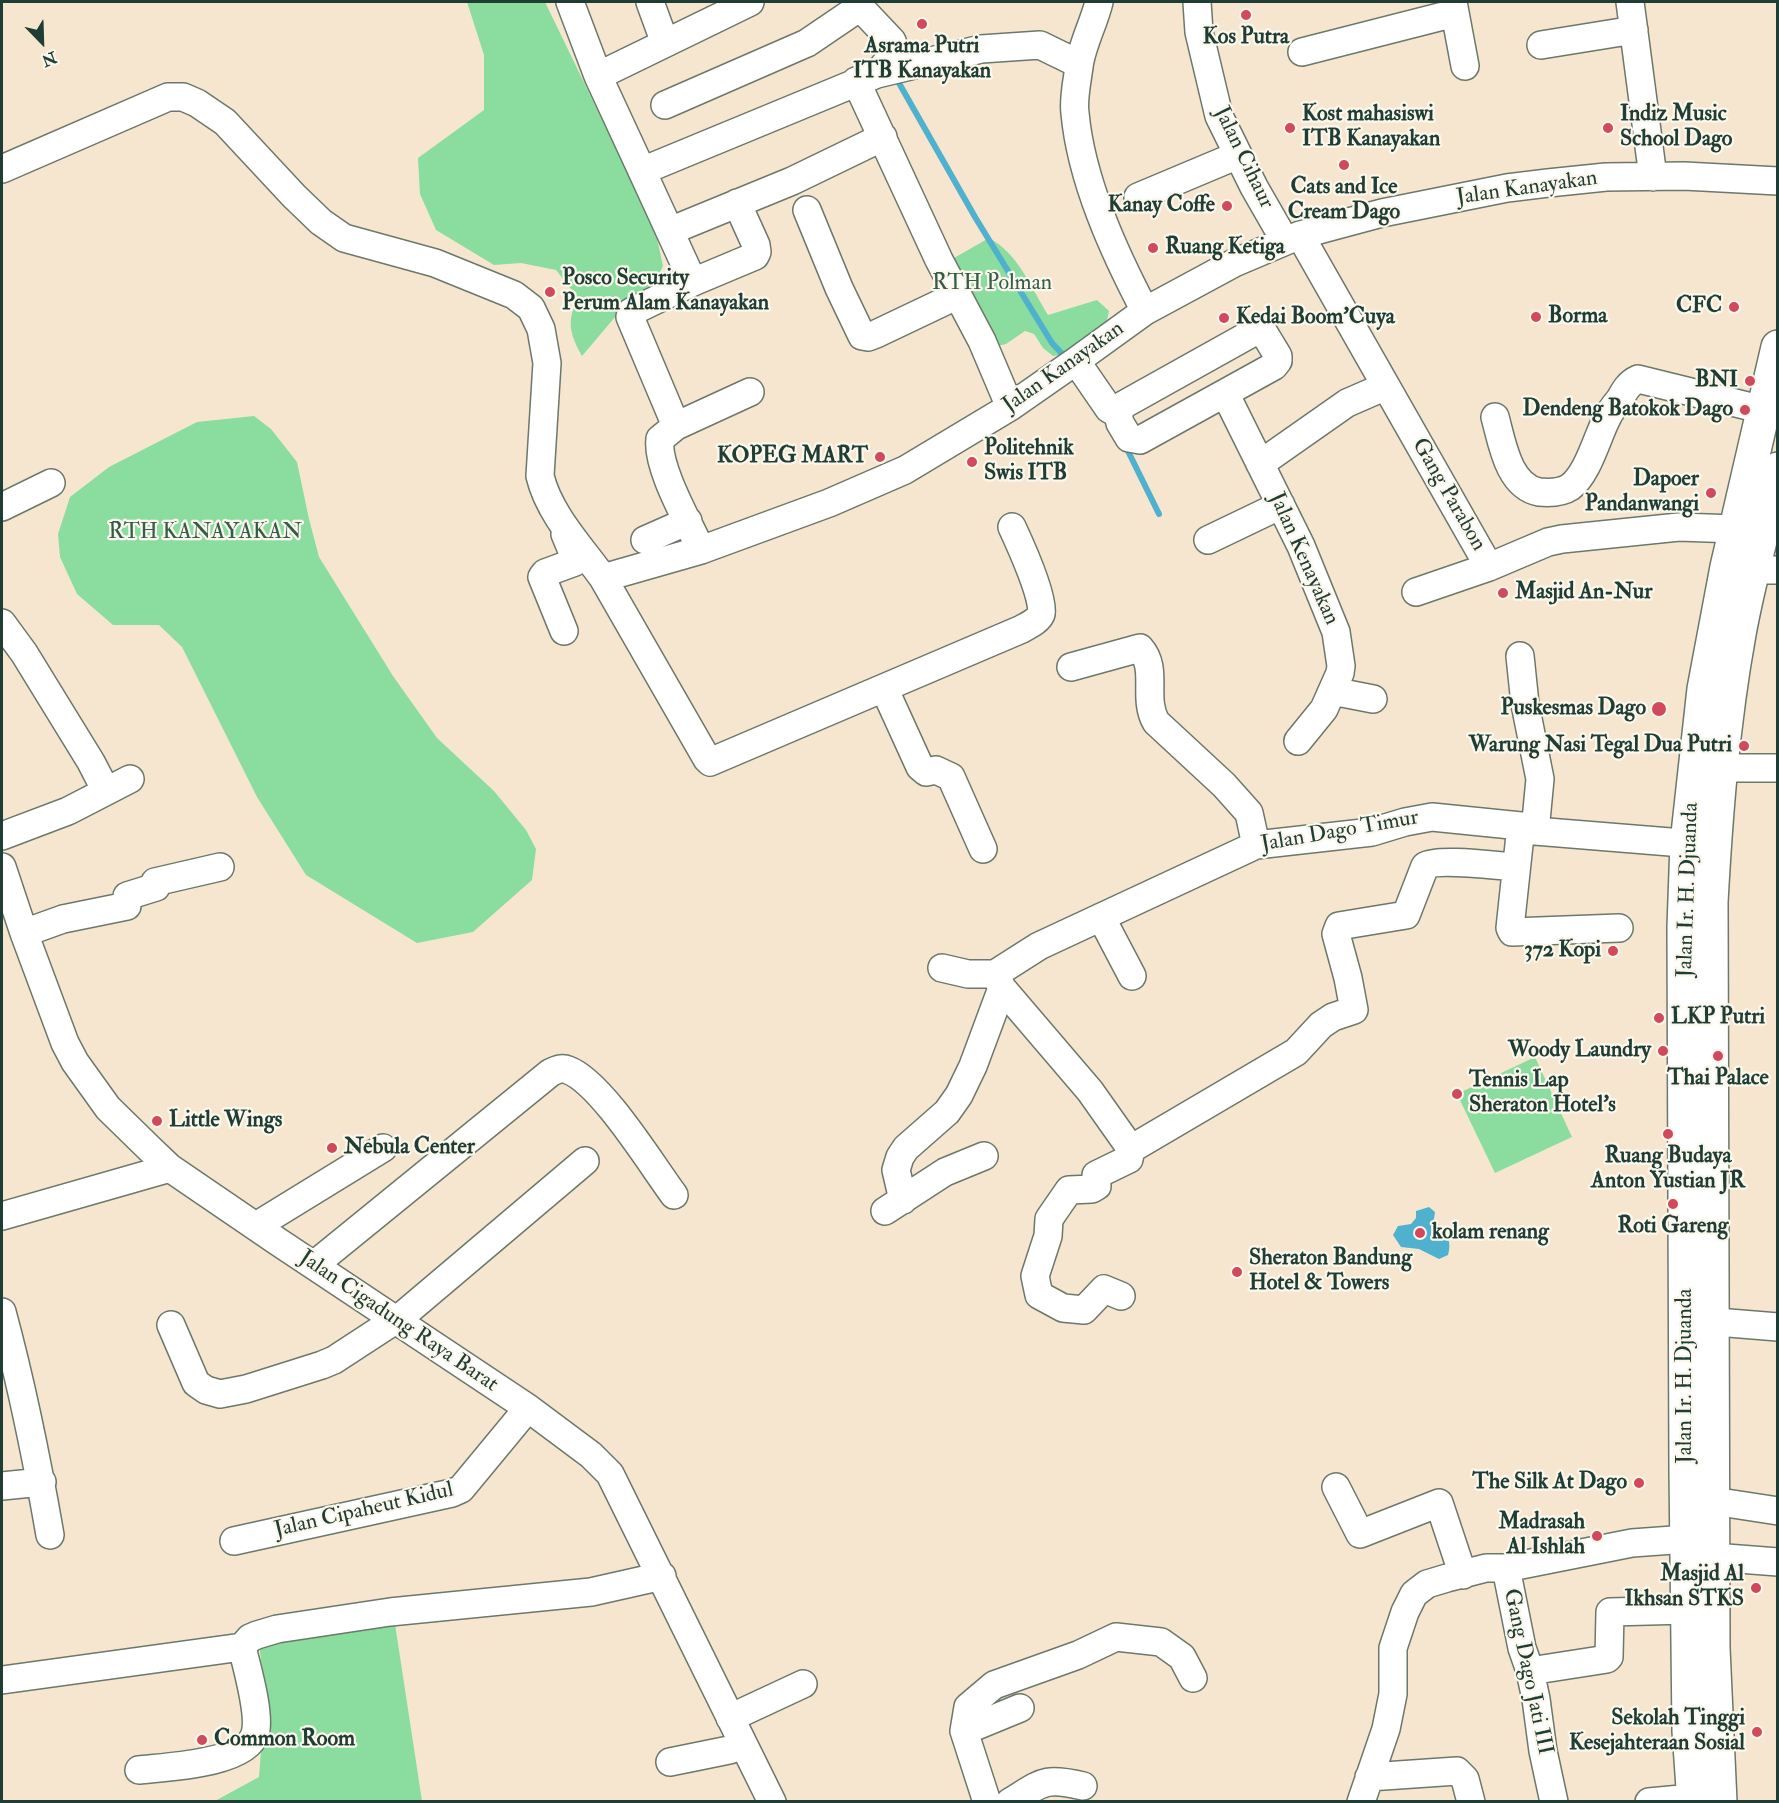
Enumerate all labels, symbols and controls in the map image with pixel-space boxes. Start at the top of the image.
marker: Kos Putra [1239,8,1253,22]
north arrow [12,12,72,72]
marker: Asrama Putri ITB Kanayakan [915,17,929,31]
place label: Kos Putra [1203,25,1289,51]
place label: Asrama Putri ITB Kanayakan [853,34,991,86]
text: N [39,47,60,71]
place label: Kost mahasiswi ITB Kanayakan [1302,102,1440,154]
place label: Indiz Music School Dago [1620,102,1732,154]
street label: Jalan Cihaur [1207,103,1279,213]
marker: Kost mahasiswi ITB Kanayakan [1283,121,1297,135]
marker: Indiz Music School Dago [1601,121,1615,135]
marker: Cats and Ice Cream Dago [1337,158,1351,172]
street label: Jalan Kanayakan [1455,166,1599,212]
place label: Cats and Ice Cream Dago [1288,175,1400,226]
place label: Kanay Coffe [1108,193,1215,219]
marker: Kanay Coffe [1220,199,1234,213]
place label: Ruang Ketiga [1165,235,1285,261]
marker: Ruang Ketiga [1146,241,1160,255]
place label: Posco Security Perum Alam Kanayakan [562,266,769,318]
park label: RTH Polman [932,271,1052,297]
marker: Posco Security Perum Alam Kanayakan [543,285,557,299]
place label: CFC [1676,294,1722,320]
marker: CFC [1727,300,1741,314]
place label: Borma [1548,304,1607,330]
place label: Kedai Boom'Cuya [1236,305,1395,331]
marker: Borma [1529,310,1543,324]
marker: Kedai Boom'Cuya [1217,311,1231,325]
street label: Jalan Kanayakan [998,316,1130,420]
place label: BNI [1695,368,1738,394]
marker: BNI [1743,374,1757,388]
place label: Dendeng Batokok Dago [1523,397,1733,423]
marker: Dendeng Batokok Dago [1738,403,1752,417]
street label: Gang Parabon [1405,434,1491,556]
place label: Politehnik Swis ITB [984,436,1074,488]
place label: KOPEG MART [717,444,868,470]
marker: KOPEG MART [873,450,887,464]
marker: Politehnik Swis ITB [965,455,979,469]
place label: Dapoer Pandanwangi [1585,467,1699,518]
marker: Dapoer Pandanwangi [1704,486,1718,500]
street label: Jalan Kenayakan [1262,489,1344,629]
park label: RTH KANAYAKAN [108,520,302,546]
place label: Masjid An-Nur [1515,580,1652,606]
marker: Masjid An-Nur [1496,586,1510,600]
place label: Puskesmas Dago [1501,696,1646,722]
marker: Puskesmas Dago [1650,700,1668,718]
place label: Warung Nasi Tegal Dua Putri [1469,733,1732,759]
marker: Warung Nasi Tegal Dua Putri [1737,739,1751,753]
street label: Jalan Ir. H. Djuanda [1673,802,1705,978]
street label: Jalan Dago Timur [1259,805,1421,859]
place label: 372 Kopi [1524,938,1601,964]
marker: 372 Kopi [1606,944,1620,958]
place label: LKP Putri [1671,1005,1765,1031]
marker: LKP Putri [1652,1011,1666,1025]
place label: Woody Laundry [1508,1038,1651,1064]
marker: Woody Laundry [1656,1044,1670,1058]
marker: Thai Palace [1711,1049,1725,1063]
place label: Thai Palace [1667,1066,1769,1092]
place label: Tennis Lap Sheraton Hotel's [1469,1068,1616,1120]
marker: Tennis Lap Sheraton Hotel's [1450,1087,1464,1101]
place label: Little Wings [169,1108,282,1134]
marker: Little Wings [150,1114,164,1128]
marker: Ruang Budaya Anton Yustian JR [1661,1127,1675,1141]
place label: Nebula Center [344,1135,475,1161]
marker: Nebula Center [325,1141,339,1155]
place label: Ruang Budaya Anton Yustian JR [1591,1144,1745,1196]
marker: Roti Gareng [1666,1197,1680,1211]
place label: Roti Gareng [1618,1214,1728,1240]
place label: kolam renang [1432,1220,1549,1246]
marker: kolam renang [1413,1226,1427,1240]
street label: Jalan Cigadung Raya Barat [293,1245,503,1399]
place label: Sheraton Bandung Hotel & Towers [1249,1246,1412,1298]
marker: Sheraton Bandung Hotel & Towers [1230,1265,1244,1279]
street label: Jalan Ir. H. Djuanda [1673,1288,1699,1464]
place label: The Silk At Dago [1472,1470,1627,1496]
marker: The Silk At Dago [1632,1476,1646,1490]
street label: Jalan Cipaheut Kidul [272,1478,456,1544]
place label: Madrasah Al Ishlah [1499,1510,1585,1562]
marker: Madrasah Al Ishlah [1590,1529,1604,1543]
place label: Masjid Al Ikhsan STKS [1625,1562,1744,1614]
marker: Masjid Al Ikhsan STKS [1749,1581,1763,1595]
street label: Gang Dago Jati III [1497,1587,1557,1757]
place label: Sekolah Tinggi Kesejahteraan Sosial [1569,1706,1745,1758]
marker: Sekolah Tinggi Kesejahteraan Sosial [1750,1725,1764,1739]
place label: Common Room [214,1727,355,1753]
marker: Common Room [195,1733,209,1747]

